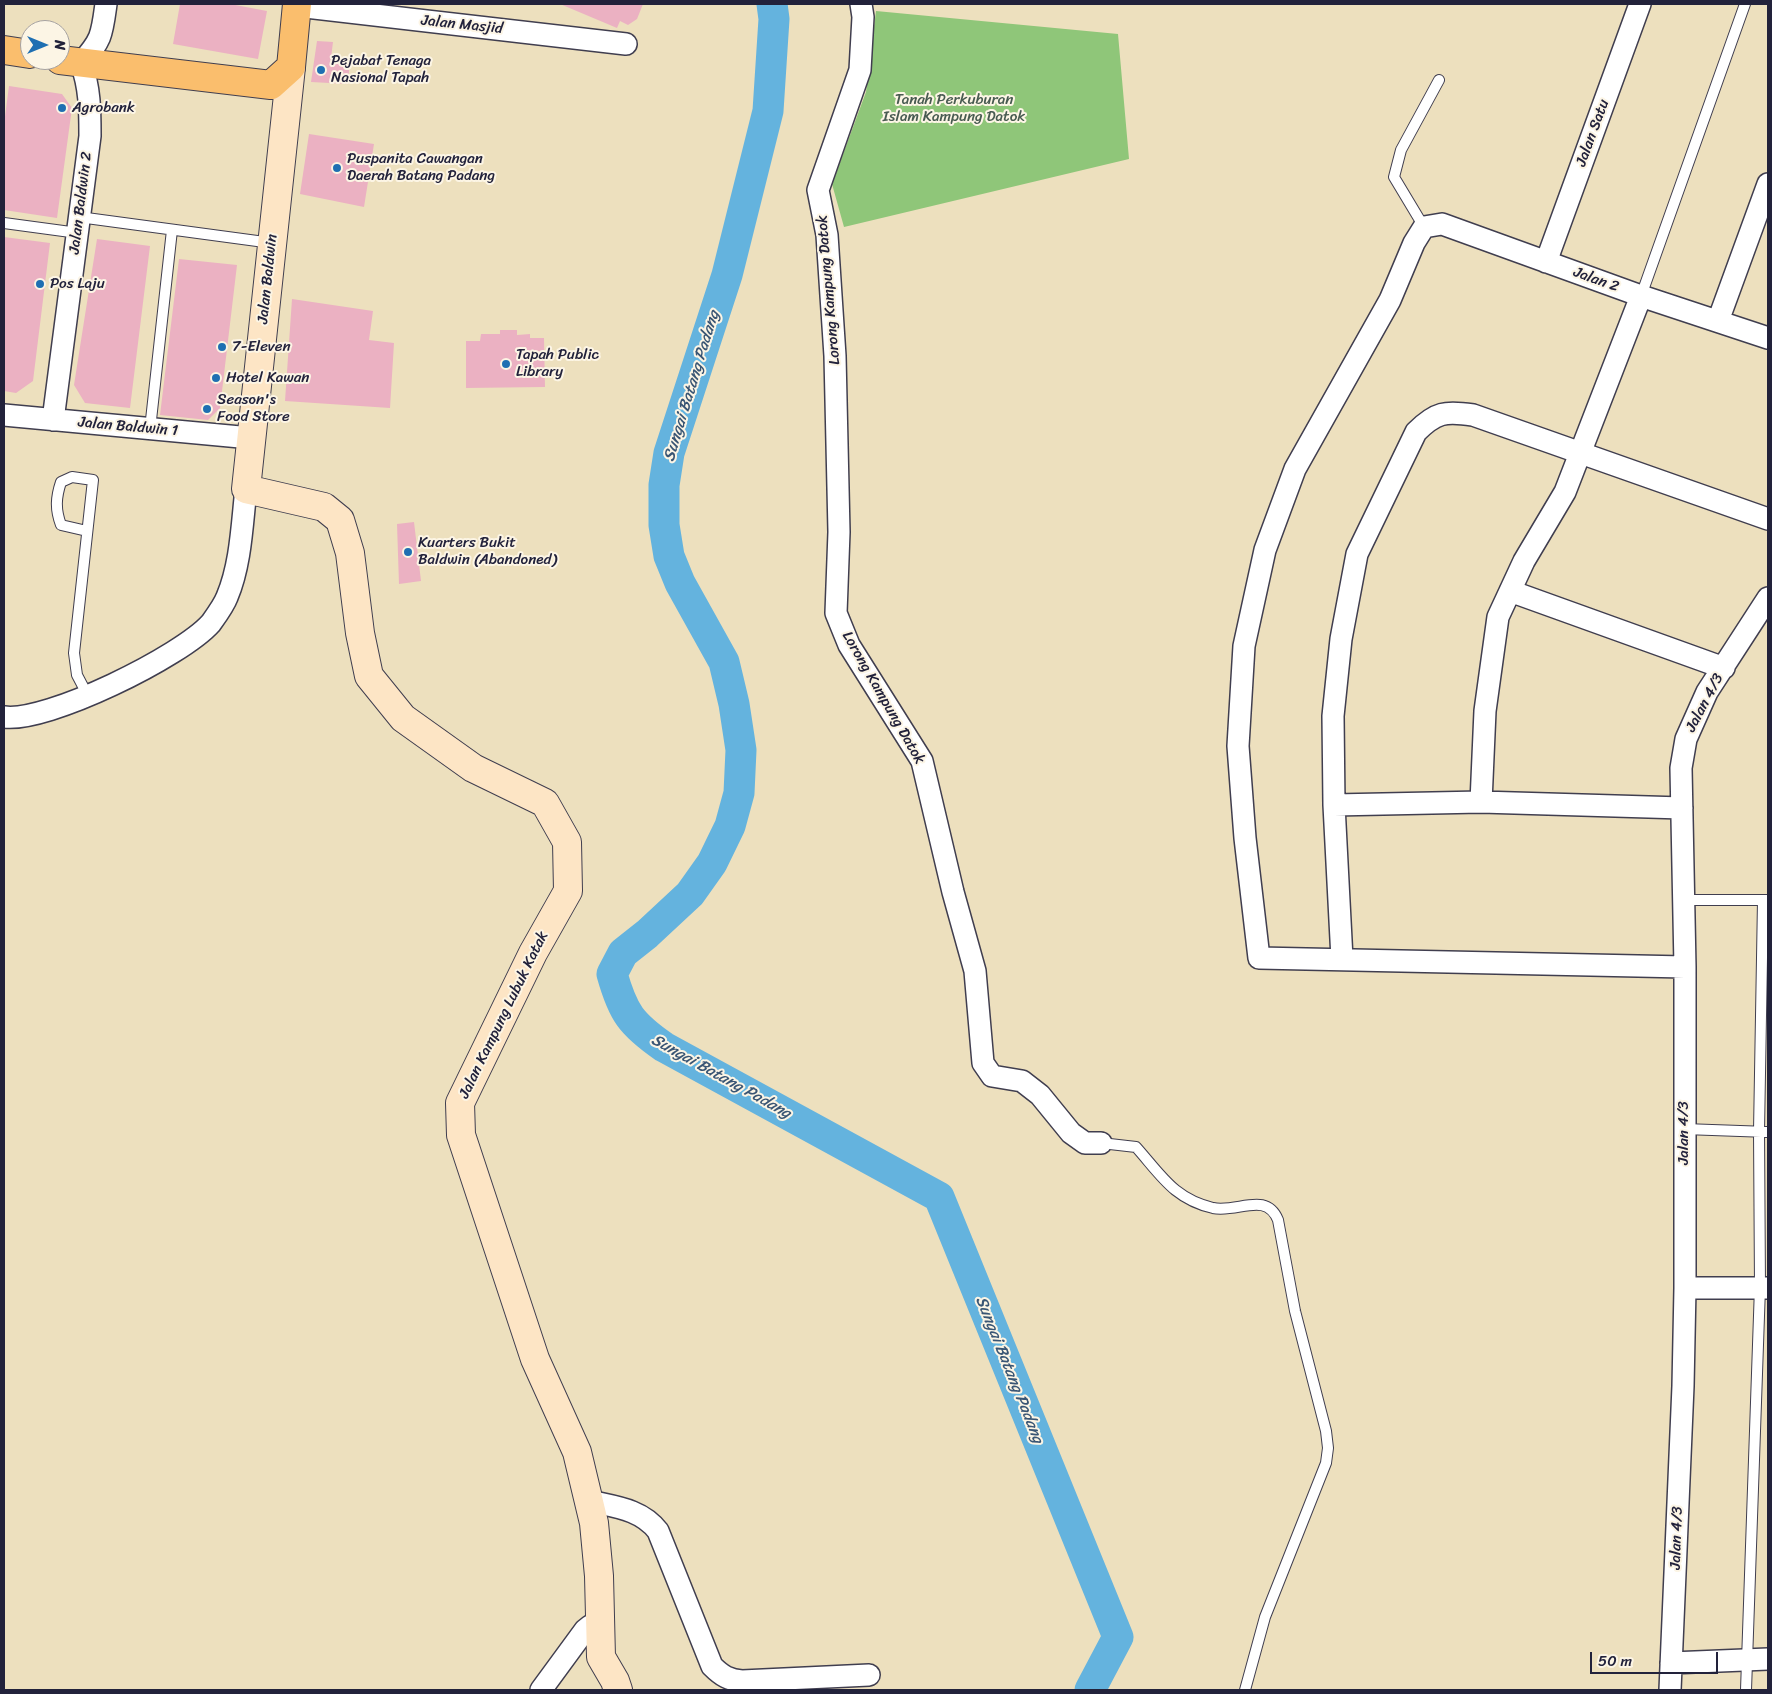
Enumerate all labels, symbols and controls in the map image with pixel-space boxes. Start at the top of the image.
street label: Jalan Masjid [420,12,504,38]
north arrow [20,20,70,70]
text: N [47,40,72,50]
place label: Pejabat Tenaga Nasional Tapah [331,52,431,87]
marker: Pejabat Tenaga Nasional Tapah [315,64,327,76]
park label: Tanah Perkuburan Islam Kampung Datok [883,91,1025,126]
street label: Jalan Satu [1573,97,1613,169]
place label: Agrobank [72,99,135,117]
marker: Agrobank [56,102,68,114]
place label: Puspanita Cawangan Daerah Batang Padang [347,150,495,185]
street label: Jalan Baldwin 2 [66,151,96,255]
marker: Puspanita Cawangan Daerah Batang Padang [331,162,343,174]
street label: Lorong Kampung Datok [813,214,845,366]
street label: Jalan Baldwin [254,233,282,325]
street label: Jalan 2 [1571,264,1621,296]
place label: Pos Laju [50,275,105,293]
marker: Pos Laju [34,278,46,290]
water label: Sungai Batang Padang [660,308,724,464]
place label: 7-Eleven [232,338,291,356]
marker: 7-Eleven [216,341,228,353]
place label: Tapah Public Library [516,346,599,381]
marker: Tapah Public Library [500,358,512,370]
place label: Hotel Kawan [226,369,309,387]
marker: Hotel Kawan [210,372,222,384]
place label: Season's Food Store [217,391,290,426]
marker: Season's Food Store [201,403,213,415]
street label: Jalan Baldwin 1 [77,414,179,440]
place label: Kuarters Bukit Baldwin (Abandoned) [418,534,557,569]
marker: Kuarters Bukit Baldwin (Abandoned) [402,546,414,558]
street label: Lorong Kampung Datok [838,628,928,768]
street label: Jalan 4/3 [1682,671,1728,735]
street label: Jalan Kampung Lubuk Katak [456,928,552,1102]
water label: Sungai Batang Padang [648,1031,794,1123]
street label: Jalan 4/3 [1675,1101,1693,1165]
water label: Sungai Batang Padang [971,1294,1047,1446]
street label: Jalan 4/3 [1667,1506,1687,1570]
scale bar [1592,1642,1720,1674]
text: 50 m [1598,1648,1632,1674]

